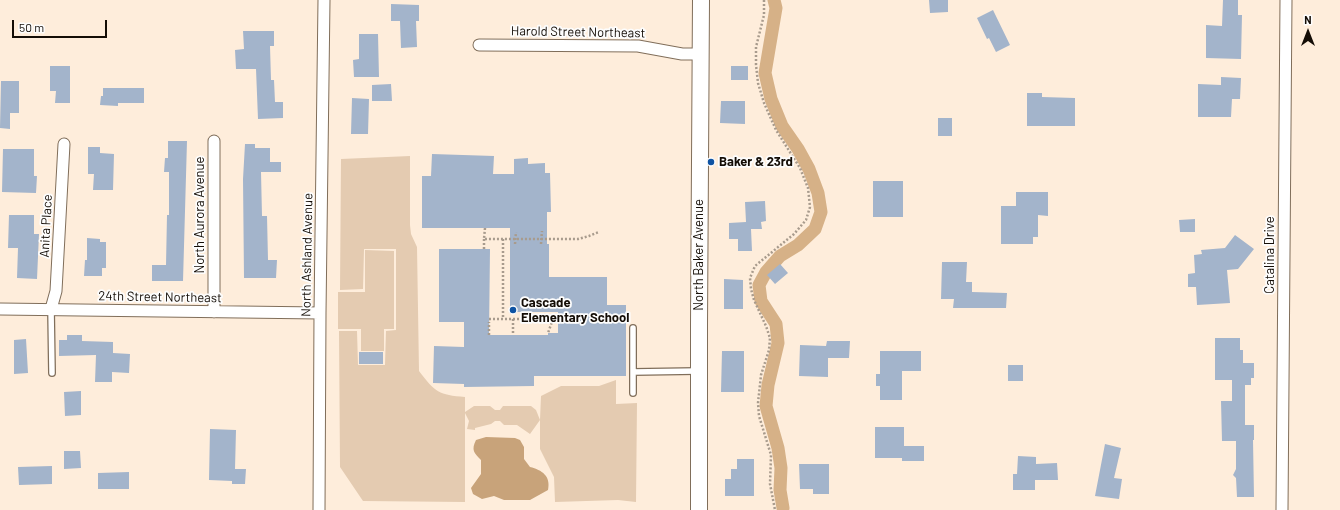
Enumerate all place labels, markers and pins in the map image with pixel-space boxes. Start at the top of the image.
place label: Baker & 23rd [719,154,793,170]
marker: Baker & 23rd [706,157,716,167]
place label: Cascade Elementary School [521,295,629,326]
marker: Cascade Elementary School [508,305,518,315]

